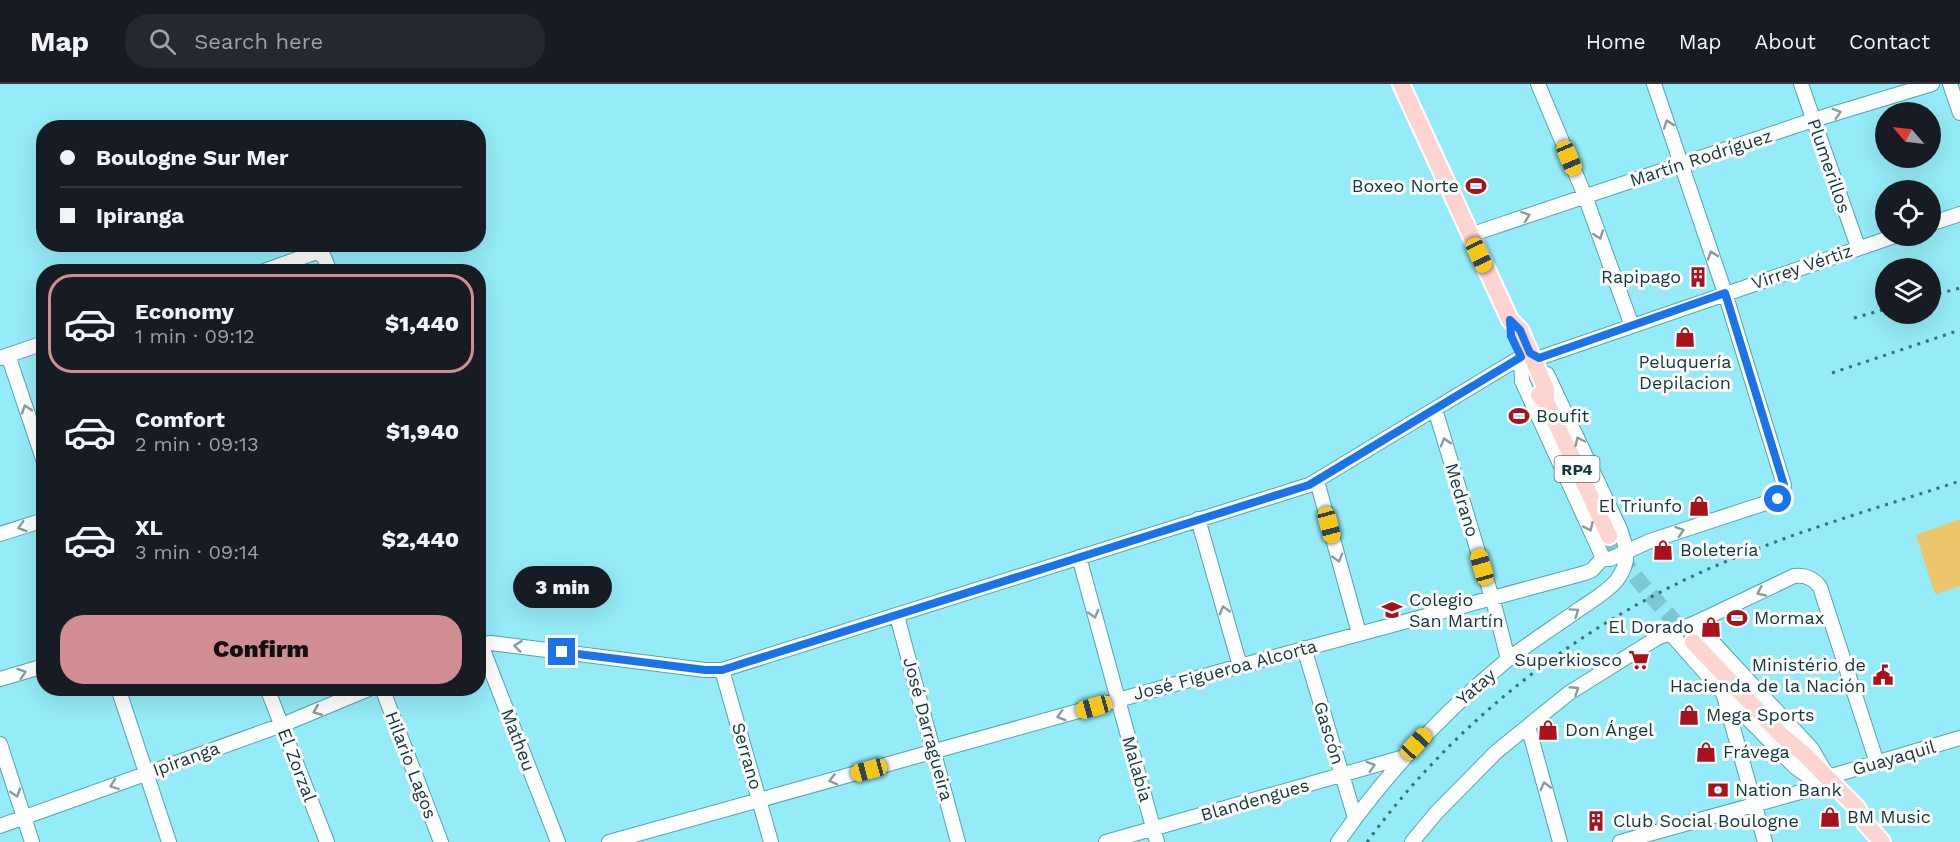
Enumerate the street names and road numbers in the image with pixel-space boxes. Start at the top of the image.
street label: Plumerillos [1803,116,1855,216]
street label: Martín Rodríguez [1627,125,1775,190]
street label: Virrey Vértiz [1749,239,1855,294]
road number: RP4 [1554,456,1600,482]
street label: Medrano [1441,460,1484,539]
street label: José Figueroa Alcorta [1131,635,1319,704]
street label: José Darragueira [899,655,958,803]
street label: Yatay [1452,663,1500,709]
street label: Gascón [1310,699,1349,767]
street label: Matheu [497,706,540,774]
street label: Hilario Lagos [381,708,442,822]
street label: Serrano [728,720,767,792]
street label: El Zorzal [274,725,321,805]
street label: Malabia [1118,734,1157,804]
street label: Guayaquil [1850,735,1938,779]
street label: Ipiranga [150,737,222,780]
street label: Blandengues [1198,774,1312,825]

